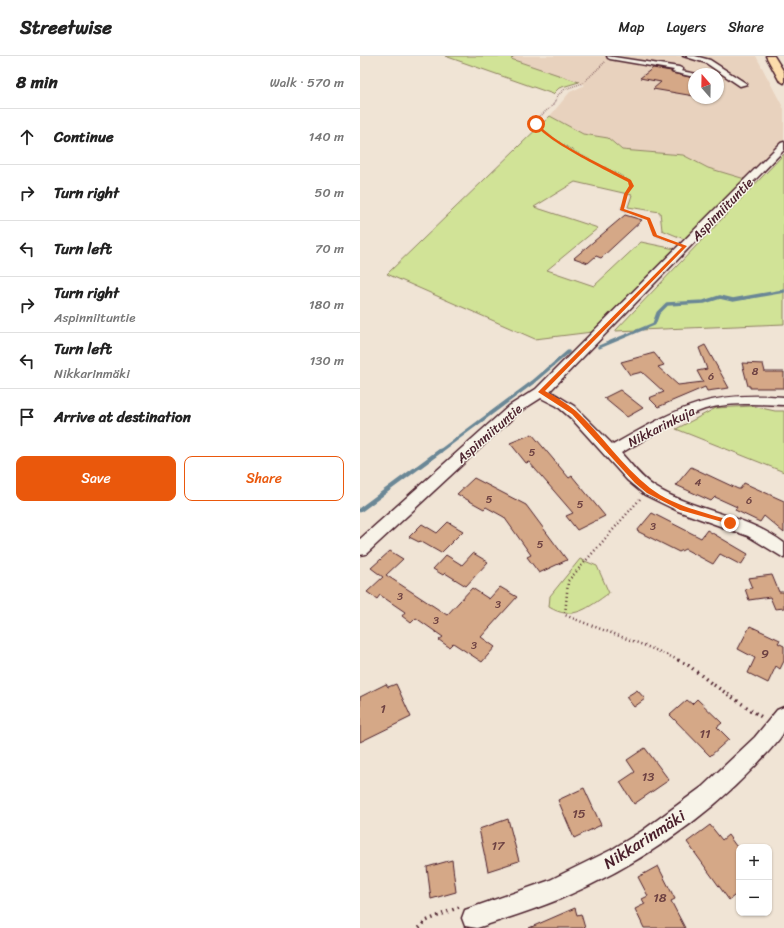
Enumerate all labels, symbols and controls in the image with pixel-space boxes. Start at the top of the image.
text: Streetwise [20,11,112,44]
text: Map [619,15,644,40]
text: Layers [666,15,706,40]
text: Share [728,15,764,40]
text: 8 min [16,67,58,97]
north arrow [688,68,724,104]
text: Walk · 570 m [270,71,344,94]
route start [527,115,545,133]
text: Continue [54,124,114,150]
text: 140 m [309,125,344,148]
icon: ahead [16,126,38,148]
street label: Aspinniituntie [685,172,759,247]
text: Turn right [54,180,119,206]
text: 50 m [314,181,344,204]
icon: right [16,182,38,204]
text: Turn left [54,236,112,262]
text: 70 m [315,237,344,260]
icon: left [16,238,38,260]
text: Turn right [54,280,119,306]
text: 180 m [309,293,344,316]
icon: right [16,294,38,316]
text: Aspinniituntie [54,306,135,329]
text: Turn left [54,336,112,362]
text: 130 m [310,349,344,372]
icon: left [16,350,38,372]
text: Nikkarinmäki [54,362,130,385]
house number: 8 [752,362,759,381]
house number: 6 [708,367,714,386]
street label: Aspinniituntie [450,398,528,469]
street label: Nikkarinkuja [623,399,699,453]
text: Arrive at destination [54,404,191,430]
icon: arrive [16,406,38,428]
house number: 5 [529,443,536,462]
button: Save [16,456,176,501]
button: Share [184,456,344,501]
house number: 4 [695,473,702,492]
house number: 5 [486,490,493,509]
house number: 6 [746,491,752,510]
house number: 5 [577,495,584,514]
route end [721,514,739,532]
house number: 3 [650,517,656,536]
house number: 5 [537,535,544,554]
house number: 3 [397,587,403,606]
house number: 3 [495,595,501,614]
house number: 3 [433,611,439,630]
house number: 3 [471,636,477,655]
house number: 9 [761,642,769,665]
house number: 1 [380,697,386,720]
house number: 11 [699,722,711,745]
house number: 13 [642,765,654,788]
house number: 15 [572,802,586,825]
street label: Nikkarinmäki [597,802,692,877]
house number: 17 [491,834,506,857]
map controls [736,844,772,916]
button: + [736,844,772,880]
button: − [736,880,772,916]
house number: 18 [653,886,667,909]

